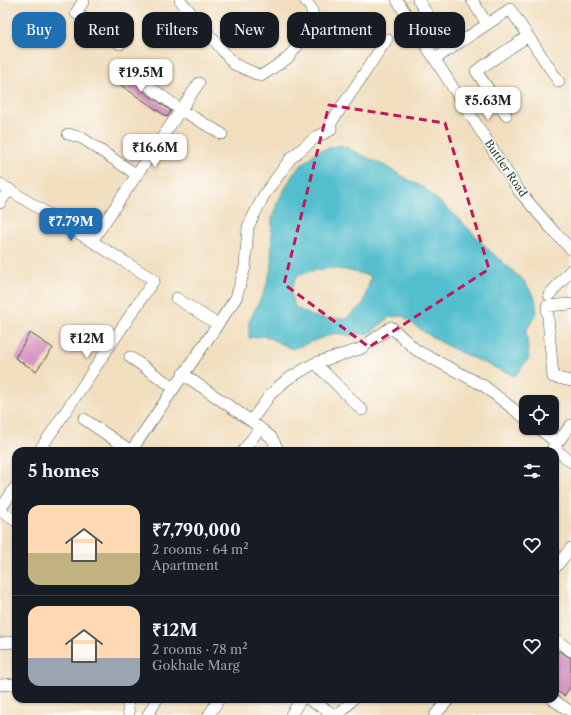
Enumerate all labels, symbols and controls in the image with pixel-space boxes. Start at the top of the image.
chip: Buy [12,12,66,48]
chip: Rent [74,12,134,48]
chip: Filters [142,12,212,48]
chip: New [220,12,279,48]
chip: Apartment [287,12,386,48]
chip: House [394,12,465,48]
pin: ₹19.5M [108,59,174,93]
text: ₹19.5M [118,64,164,80]
pin: ₹5.63M [455,87,521,121]
text: ₹5.63M [464,92,512,108]
pin: ₹16.6M [122,134,188,168]
street label: Buttler Road [482,137,530,200]
text: ₹16.6M [132,139,178,155]
pin: ₹7.79M [38,208,104,242]
text: ₹7.79M [48,213,94,229]
pin: ₹12M [63,325,111,359]
text: ₹12M [70,330,104,346]
map controls [519,395,559,435]
button: locate [519,395,559,435]
icon: filters [521,460,543,482]
text: 5 homes [28,461,99,481]
text: ₹7,790,000 [152,520,241,540]
icon: home [60,521,108,569]
icon: heart [521,534,543,556]
text: 2 rooms · 64 m² [152,541,249,557]
text: Apartment [152,557,219,573]
text: ₹12M [152,620,197,640]
icon: home [60,622,108,670]
icon: heart [521,635,543,657]
text: 2 rooms · 78 m² [152,641,248,657]
text: Gokhale Marg [152,657,240,673]

